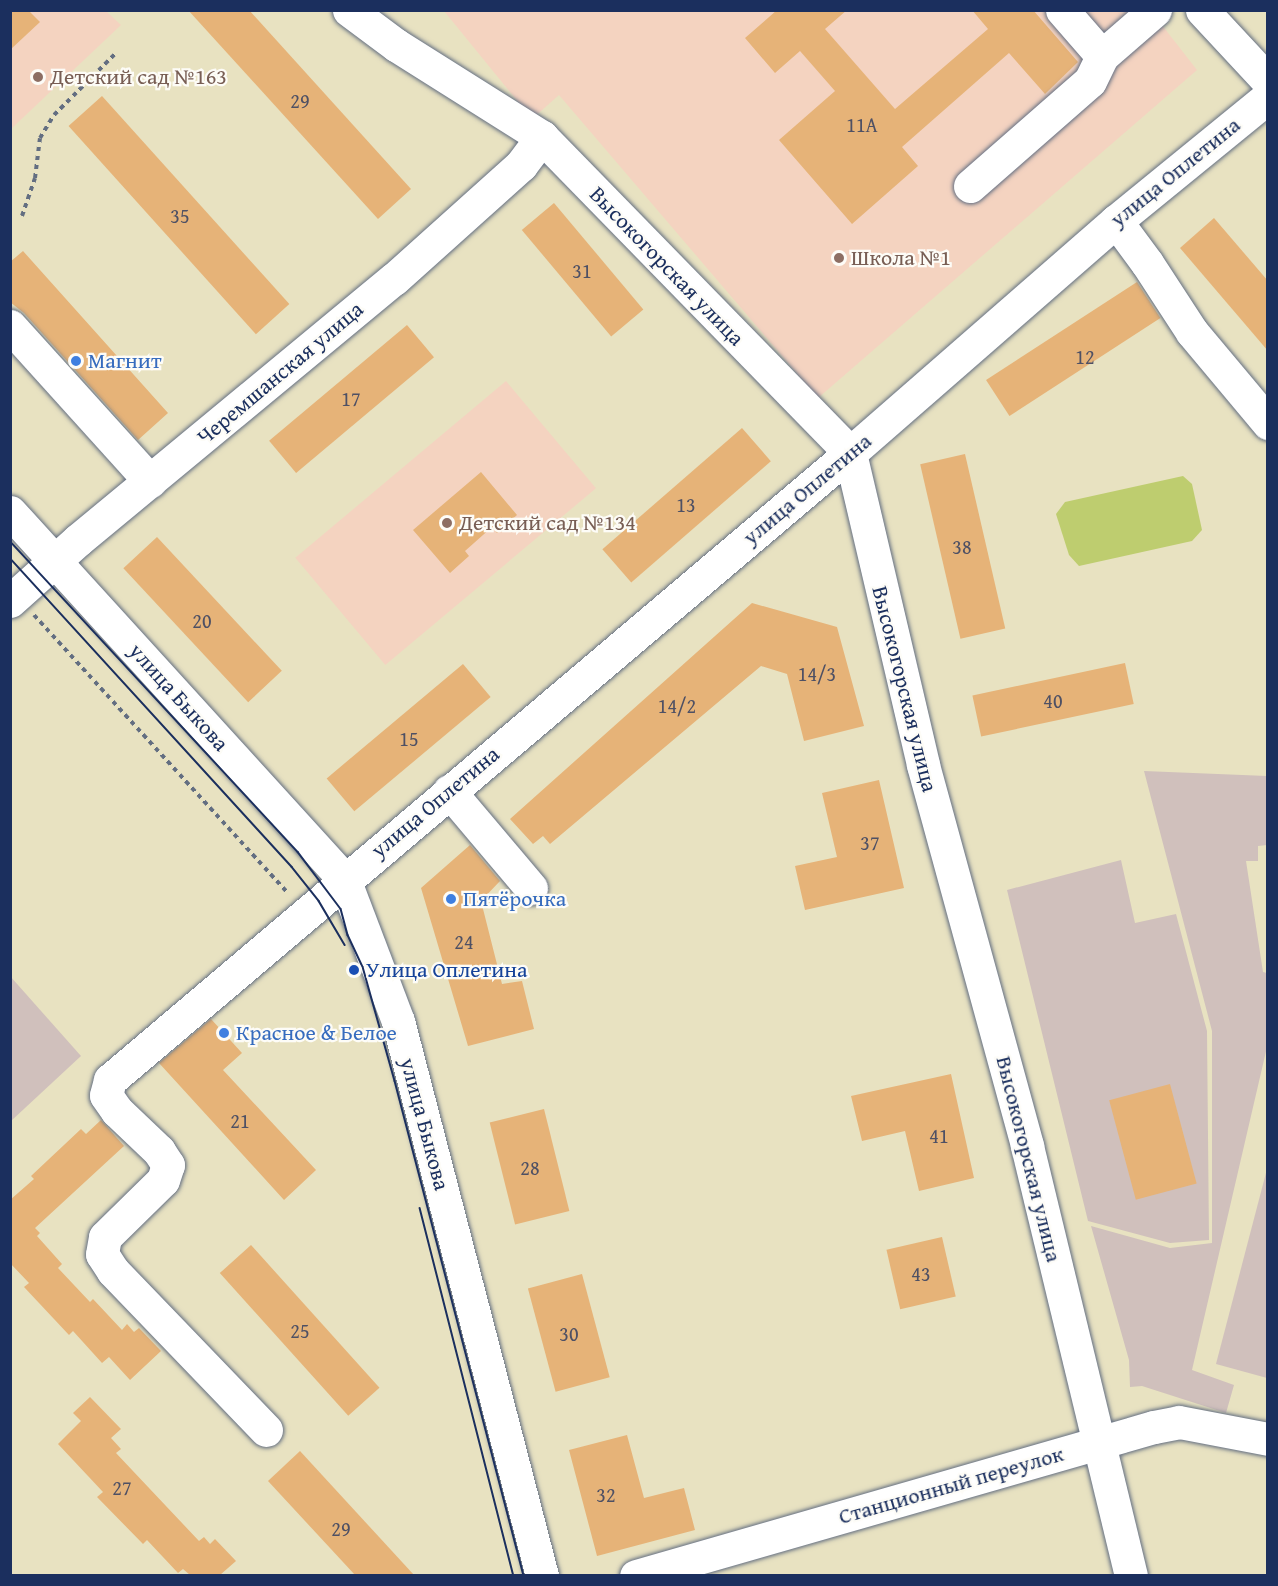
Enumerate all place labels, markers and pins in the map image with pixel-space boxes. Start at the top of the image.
place label: Детский сад №163 [50,64,227,90]
marker: Детский сад №163 [31,70,45,84]
place label: Школа №1 [851,245,951,271]
marker: Школа №1 [832,251,846,265]
place label: Магнит [88,348,162,374]
marker: Магнит [69,354,83,368]
place label: Детский сад №134 [459,510,636,536]
marker: Детский сад №134 [440,516,454,530]
place label: Пятёрочка [463,886,566,912]
marker: Пятёрочка [444,892,458,906]
place label: Улица Оплетина [366,957,528,983]
marker: Улица Оплетина [347,963,361,977]
place label: Красное & Белое [236,1020,397,1046]
marker: Красное & Белое [217,1026,231,1040]

